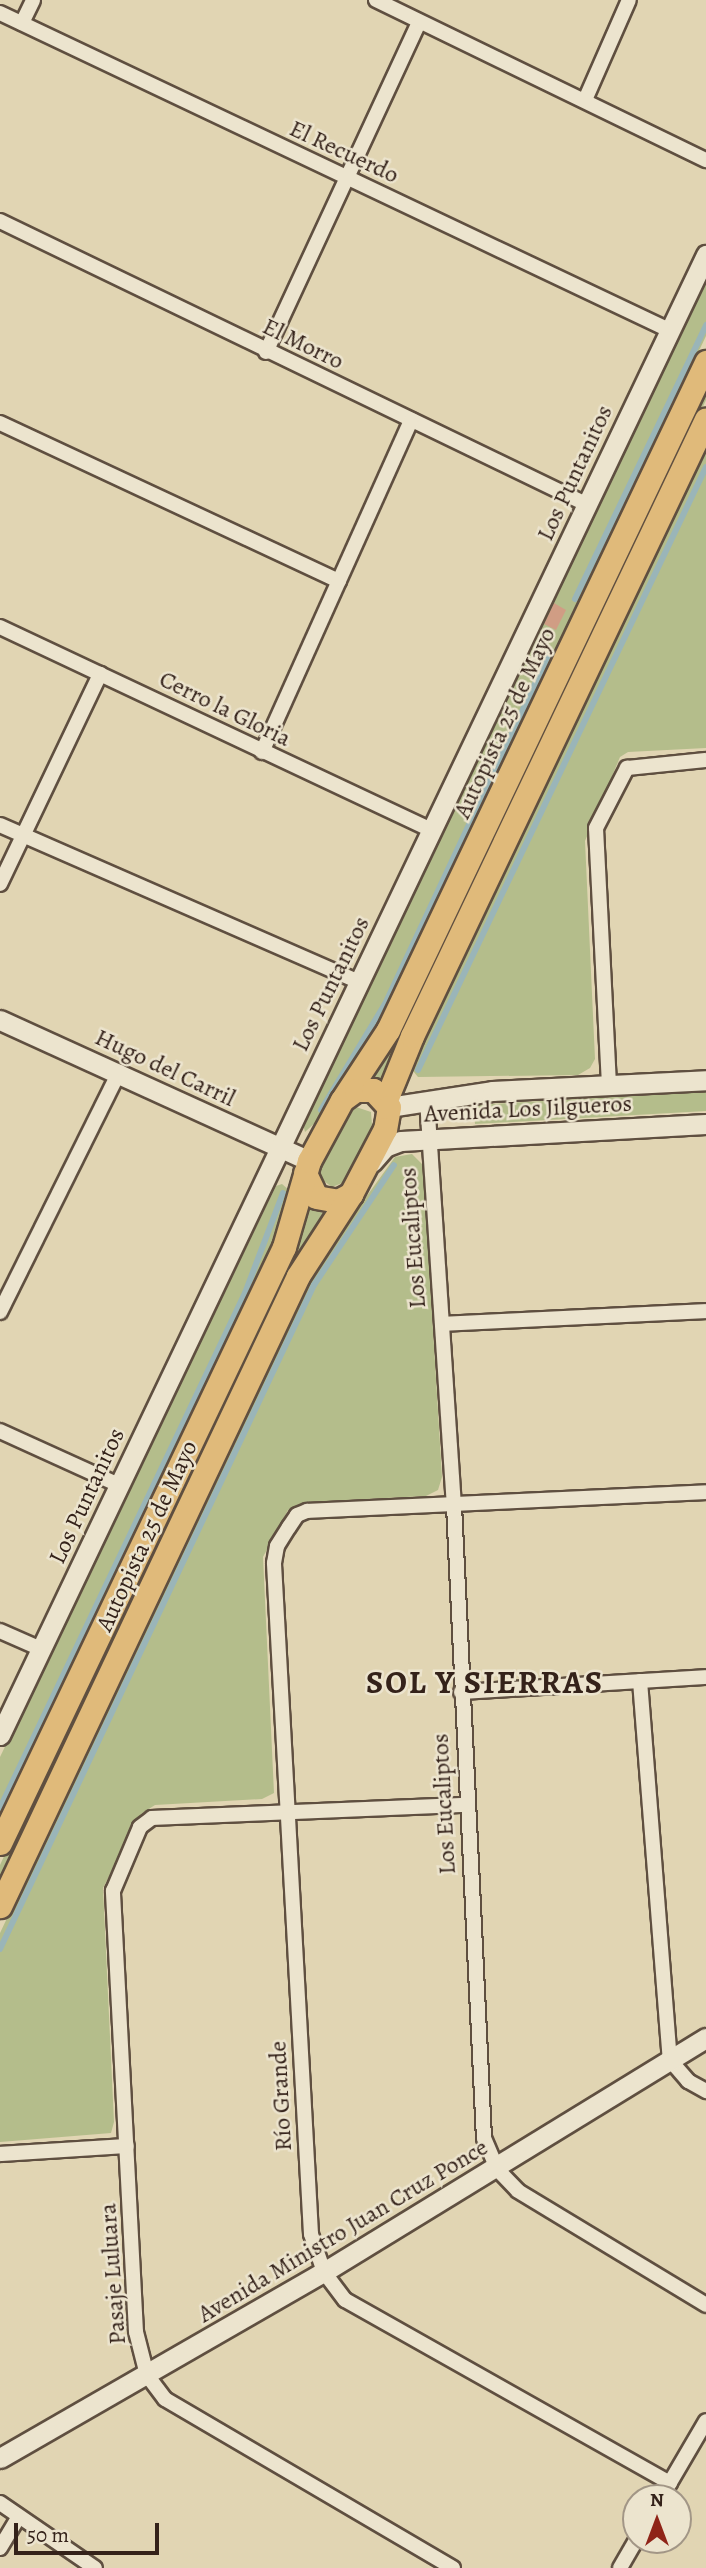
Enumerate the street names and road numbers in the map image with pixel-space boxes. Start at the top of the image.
street label: El Recuerdo [285,114,403,190]
street label: El Morro [258,312,348,376]
street label: Los Puntanitos [531,401,619,545]
street label: Autopista 25 de Mayo [448,623,562,823]
street label: Cerro la Gloria [155,665,295,753]
street label: Los Puntanitos [286,912,376,1056]
street label: Hugo del Carril [90,1023,240,1113]
street label: Avenida Los Jilgueros [423,1089,633,1129]
street label: Los Eucaliptos [394,1167,432,1309]
street label: Los Puntanitos [43,1424,131,1568]
street label: Autopista 25 de Mayo [90,1436,204,1636]
street label: Los Eucaliptos [426,1733,462,1875]
street label: Río Grande [264,2040,298,2152]
street label: Avenida Ministro Juan Cruz Ponce [193,2133,493,2329]
street label: Pasaje Luluara [94,2202,132,2346]

